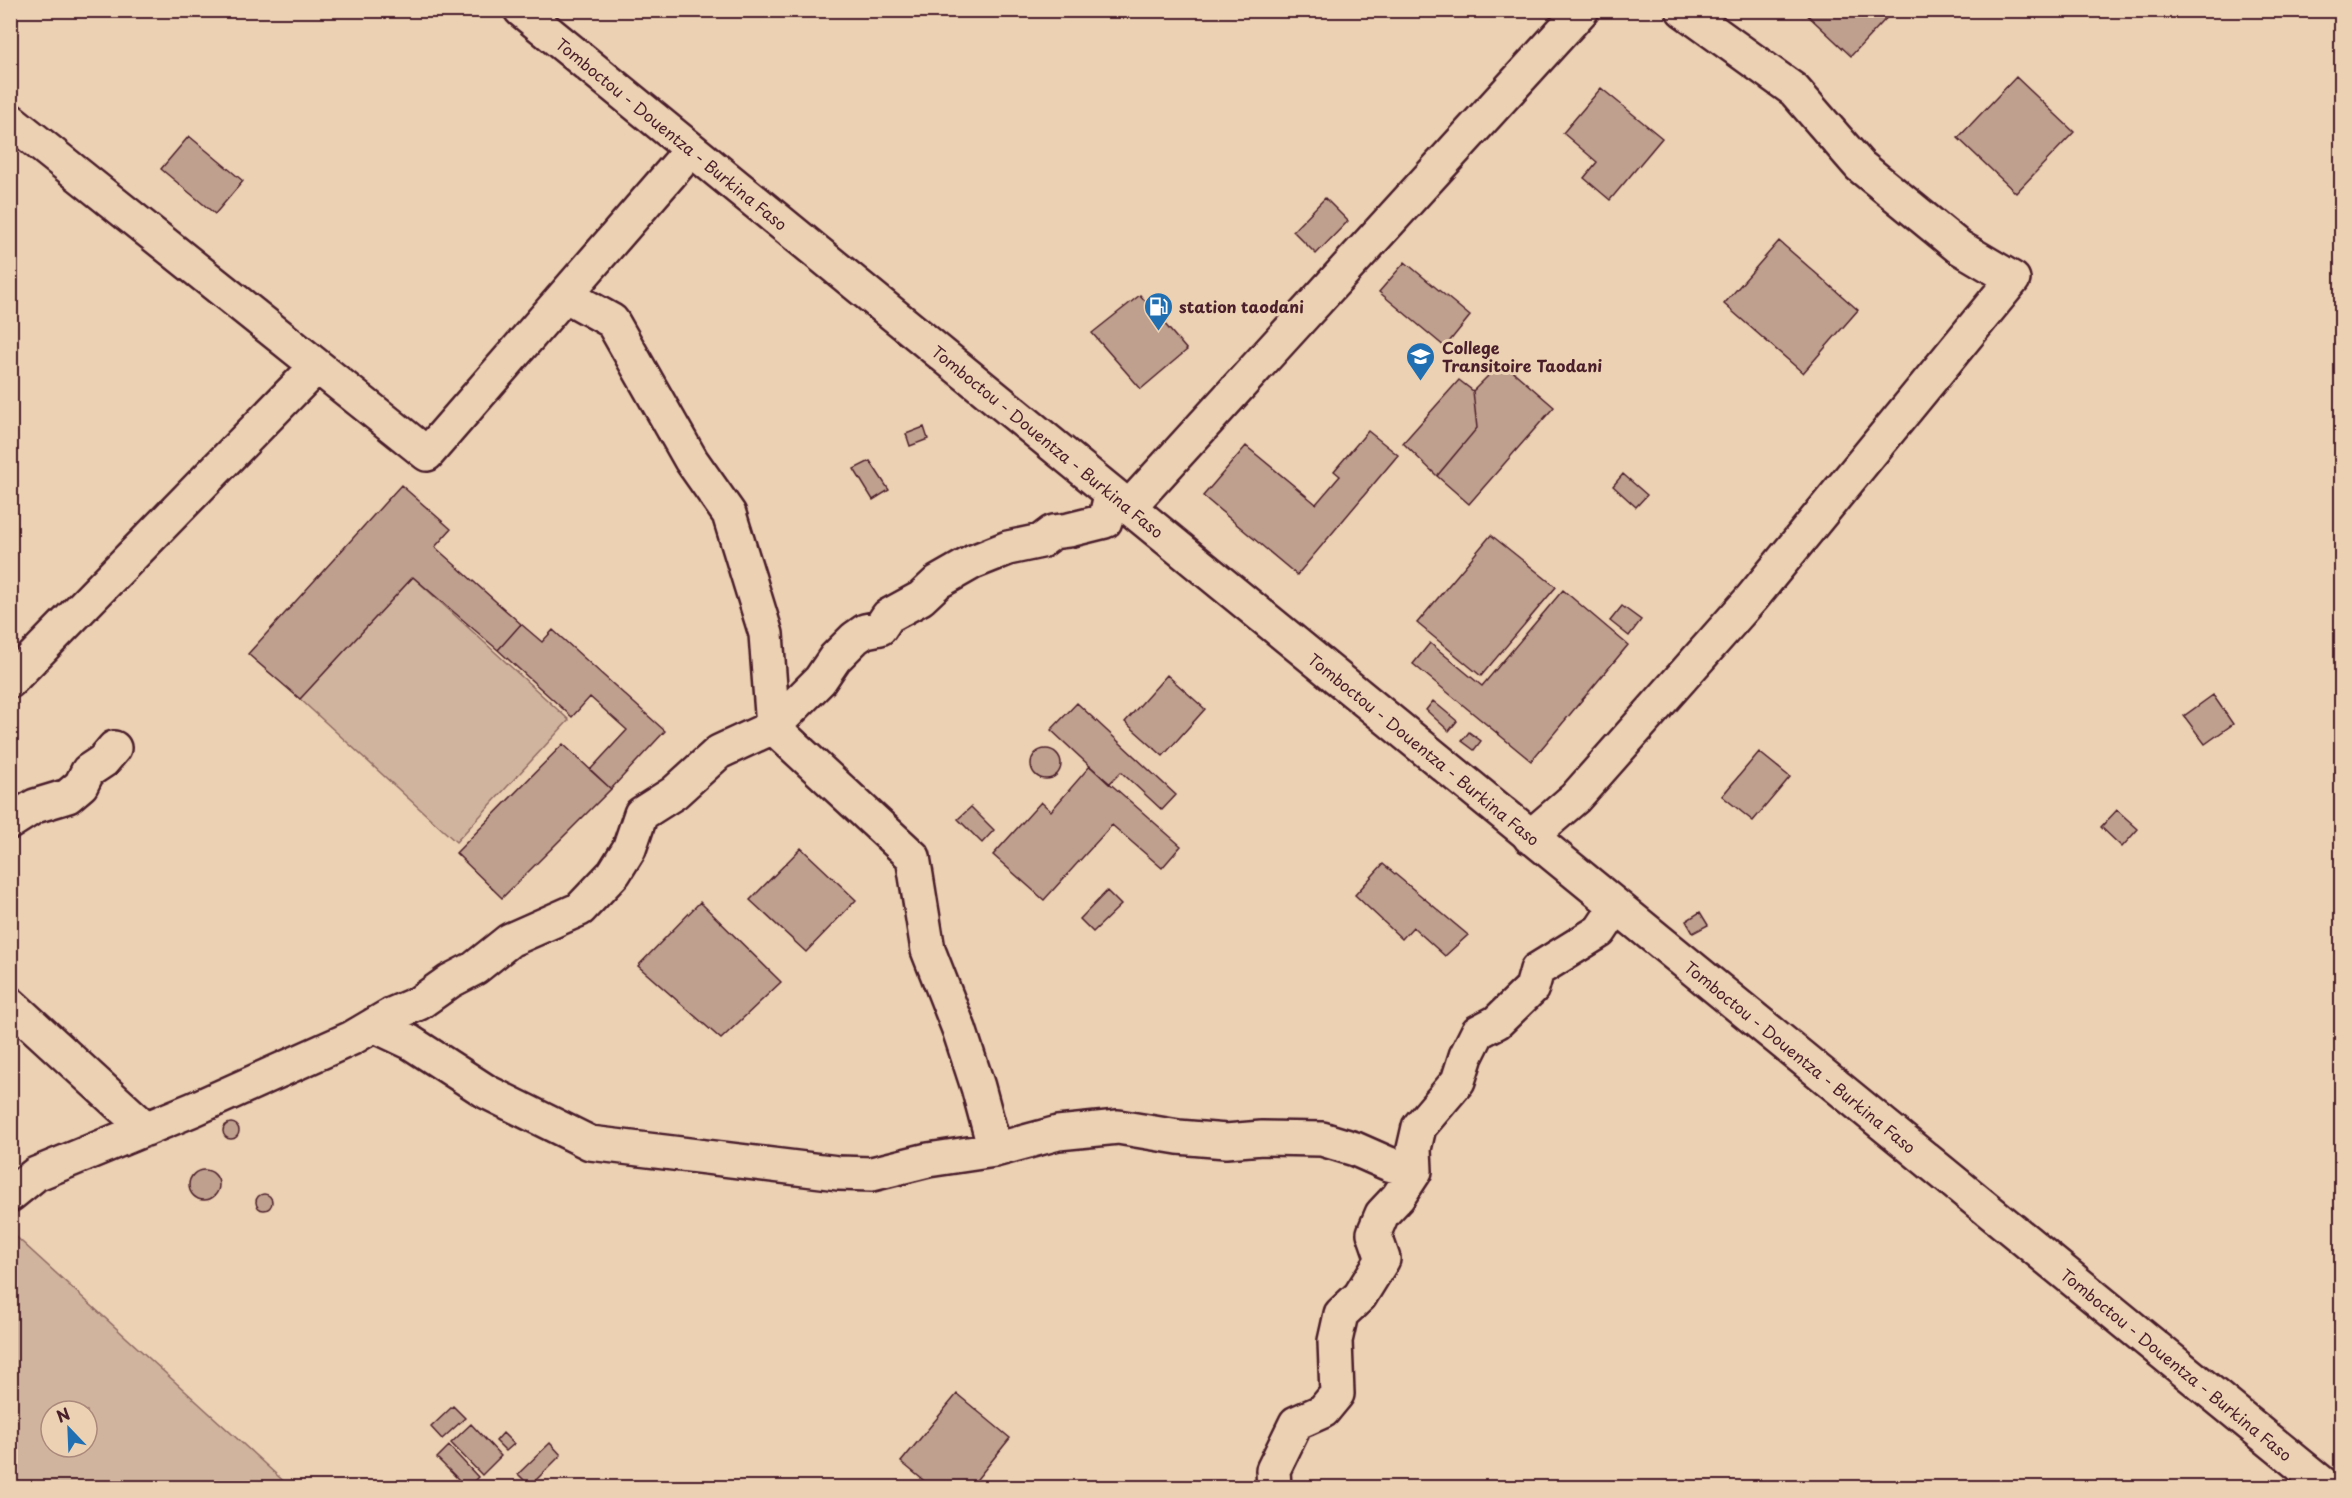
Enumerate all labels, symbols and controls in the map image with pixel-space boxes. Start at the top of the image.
street label: Tomboctou - Douentza - Burkina Faso [551,31,793,236]
fuel station icon: station taodani [1142,290,1174,332]
place label: station taodani [1179,294,1304,318]
place label: College Transitoire Taodani [1442,335,1602,377]
street label: Tomboctou - Douentza - Burkina Faso [927,339,1169,543]
school or university icon: College Transitoire Taodani [1405,340,1437,382]
street label: Tomboctou - Douentza - Burkina Faso [1303,647,1545,851]
street label: Tomboctou - Douentza - Burkina Faso [1680,955,1922,1159]
street label: Tomboctou - Douentza - Burkina Faso [2056,1262,2298,1466]
north arrow [39,1399,99,1459]
text: N [52,1401,73,1428]

